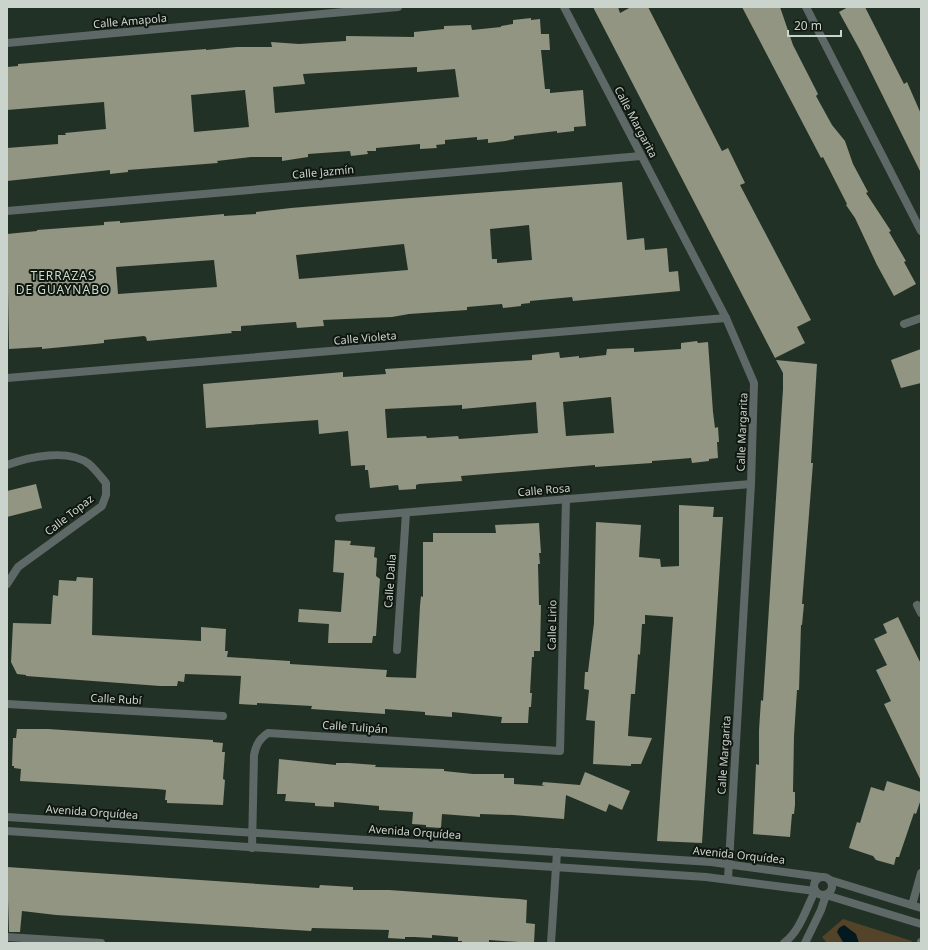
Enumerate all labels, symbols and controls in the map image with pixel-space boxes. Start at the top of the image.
street label: Calle Amapola [93,10,167,31]
scale bar [788,12,841,38]
text: 20 m [794,17,822,34]
street label: Calle Margarita [611,83,662,160]
street label: Calle Jazmín [291,161,355,182]
district label: TERRAZAS DE GUAYNABO [16,267,110,298]
street label: Calle Violeta [333,327,397,348]
street label: Calle Margarita [733,392,750,472]
street label: Calle Rosa [517,480,571,499]
street label: Calle Topaz [41,491,96,538]
street label: Calle Dalia [380,554,399,608]
street label: Calle Lirio [544,599,559,650]
street label: Calle Rubí [90,690,143,707]
street label: Calle Margarita [713,715,734,795]
street label: Calle Tulipán [322,717,388,736]
street label: Avenida Orquídea [45,801,139,822]
street label: Avenida Orquídea [368,821,462,842]
street label: Avenida Orquídea [692,842,786,867]

